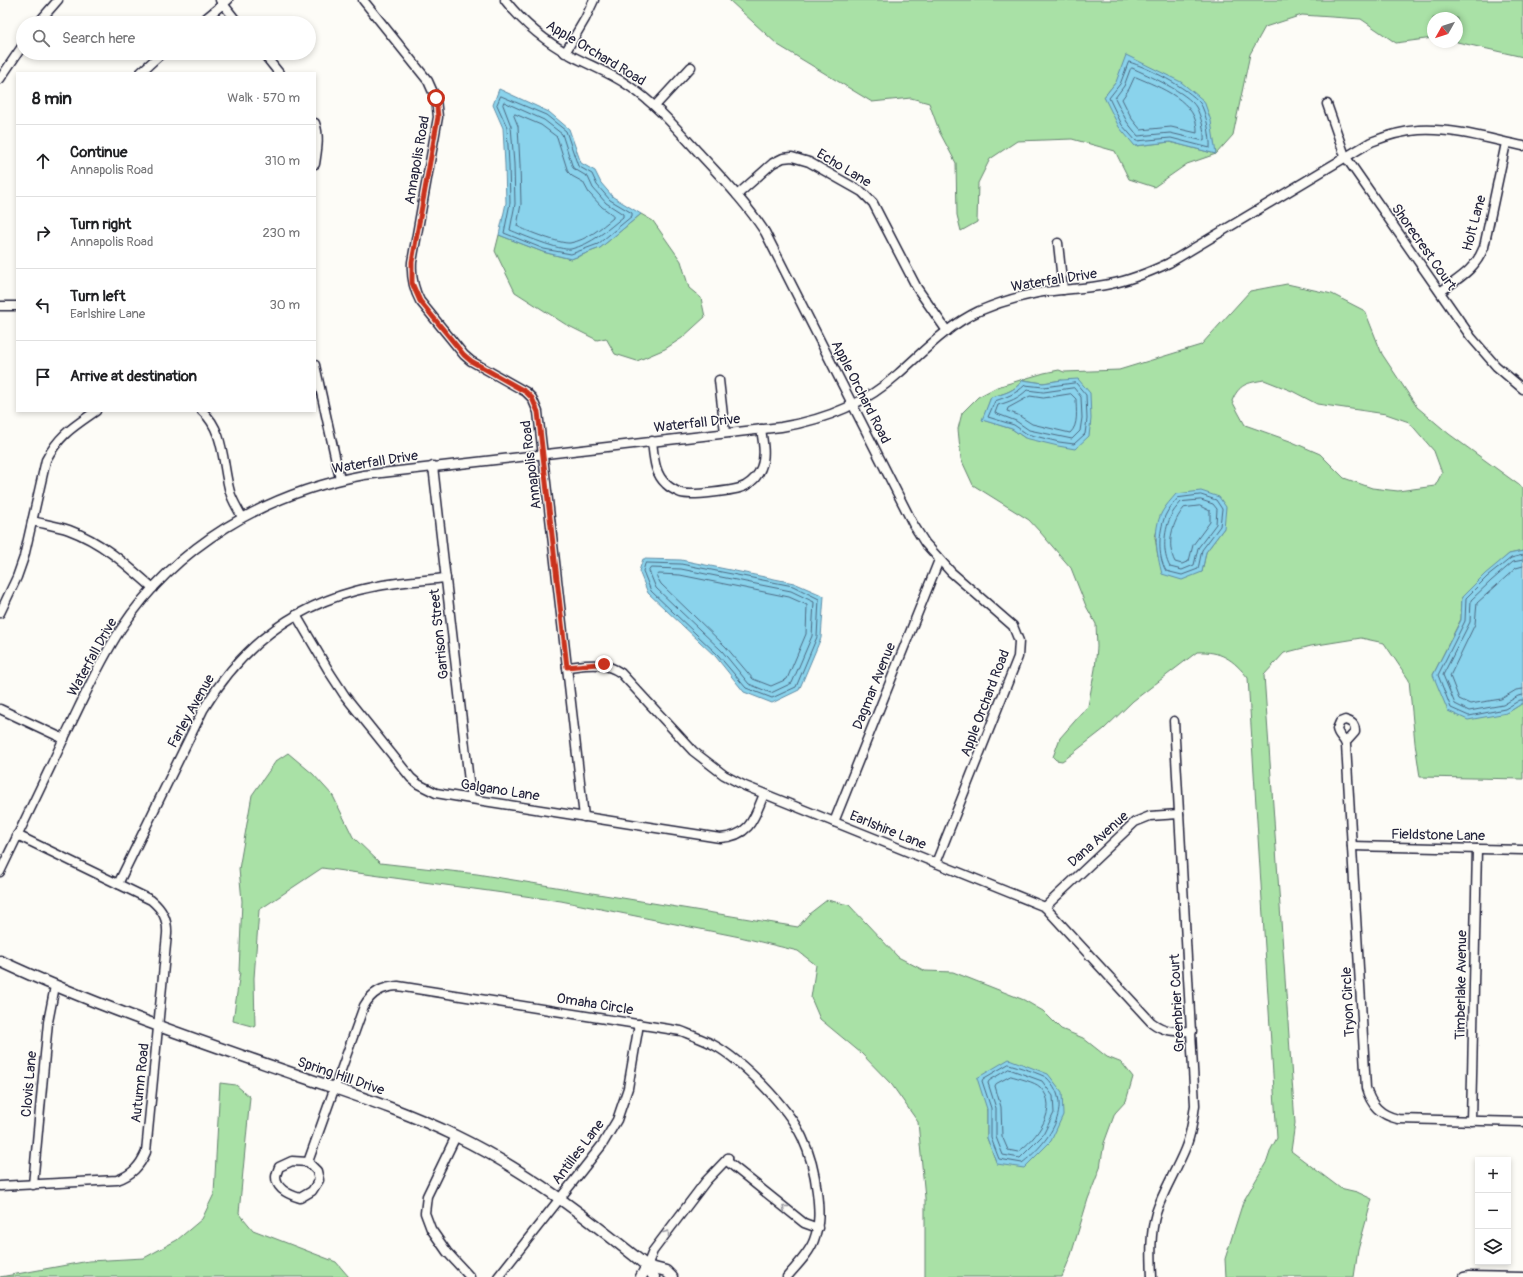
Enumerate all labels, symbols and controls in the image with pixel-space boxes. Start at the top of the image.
north arrow [1427,12,1463,48]
search box [16,16,316,60]
street label: Apple Orchard Road [543,17,649,90]
icon: search [30,27,52,49]
text: Search here [62,29,135,48]
text: 8 min [32,88,72,109]
route start [427,89,445,107]
text: Walk · 570 m [227,90,300,106]
street label: Annapolis Road [401,114,433,206]
text: Continue [70,143,128,162]
street label: Echo Lane [814,145,874,191]
icon: ahead [32,150,54,172]
text: 310 m [264,153,300,169]
text: Annapolis Road [70,162,153,178]
street label: Holt Lane [1458,193,1490,253]
street label: Shorecrest Court [1388,201,1460,294]
text: Turn right [70,215,131,234]
icon: right [32,222,54,244]
text: 230 m [263,225,300,241]
text: Annapolis Road [70,234,153,250]
street label: Waterfall Drive [1010,265,1098,295]
text: Turn left [70,287,126,306]
icon: left [32,294,54,316]
text: 30 m [270,297,300,313]
text: Earlshire Lane [70,306,145,322]
street label: Apple Orchard Road [828,338,894,446]
icon: arrive [32,366,54,388]
text: Arrive at destination [70,367,197,386]
street label: Waterfall Drive [653,410,741,436]
street label: Annapolis Road [517,419,545,511]
street label: Waterfall Drive [331,447,419,477]
street label: Garrison Street [426,588,452,680]
street label: Waterfall Drive [64,615,121,699]
street label: Dagmar Avenue [849,640,899,732]
street label: Apple Orchard Road [957,647,1013,759]
route end [595,655,613,673]
street label: Farley Avenue [164,671,218,751]
street label: Galgano Lane [459,775,541,805]
street label: Earlshire Lane [847,807,929,853]
street label: Dana Avenue [1064,807,1132,871]
street label: Fieldstone Lane [1391,826,1485,844]
street label: Timberlake Avenue [1452,930,1470,1040]
street label: Greenbrier Court [1166,953,1188,1053]
street label: Tryon Circle [1338,966,1358,1037]
street label: Omaha Circle [555,990,635,1018]
street label: Autumn Road [127,1042,153,1124]
street label: Clovis Lane [18,1050,40,1118]
street label: Spring Hill Drive [295,1053,387,1099]
street label: Antilles Lane [548,1116,608,1188]
map controls [1475,1157,1511,1265]
button: + [1475,1157,1511,1193]
button: − [1475,1193,1511,1229]
one-way arrow [782,1206,789,1213]
button: layers [1475,1229,1511,1265]
one-way arrow [662,1230,670,1237]

